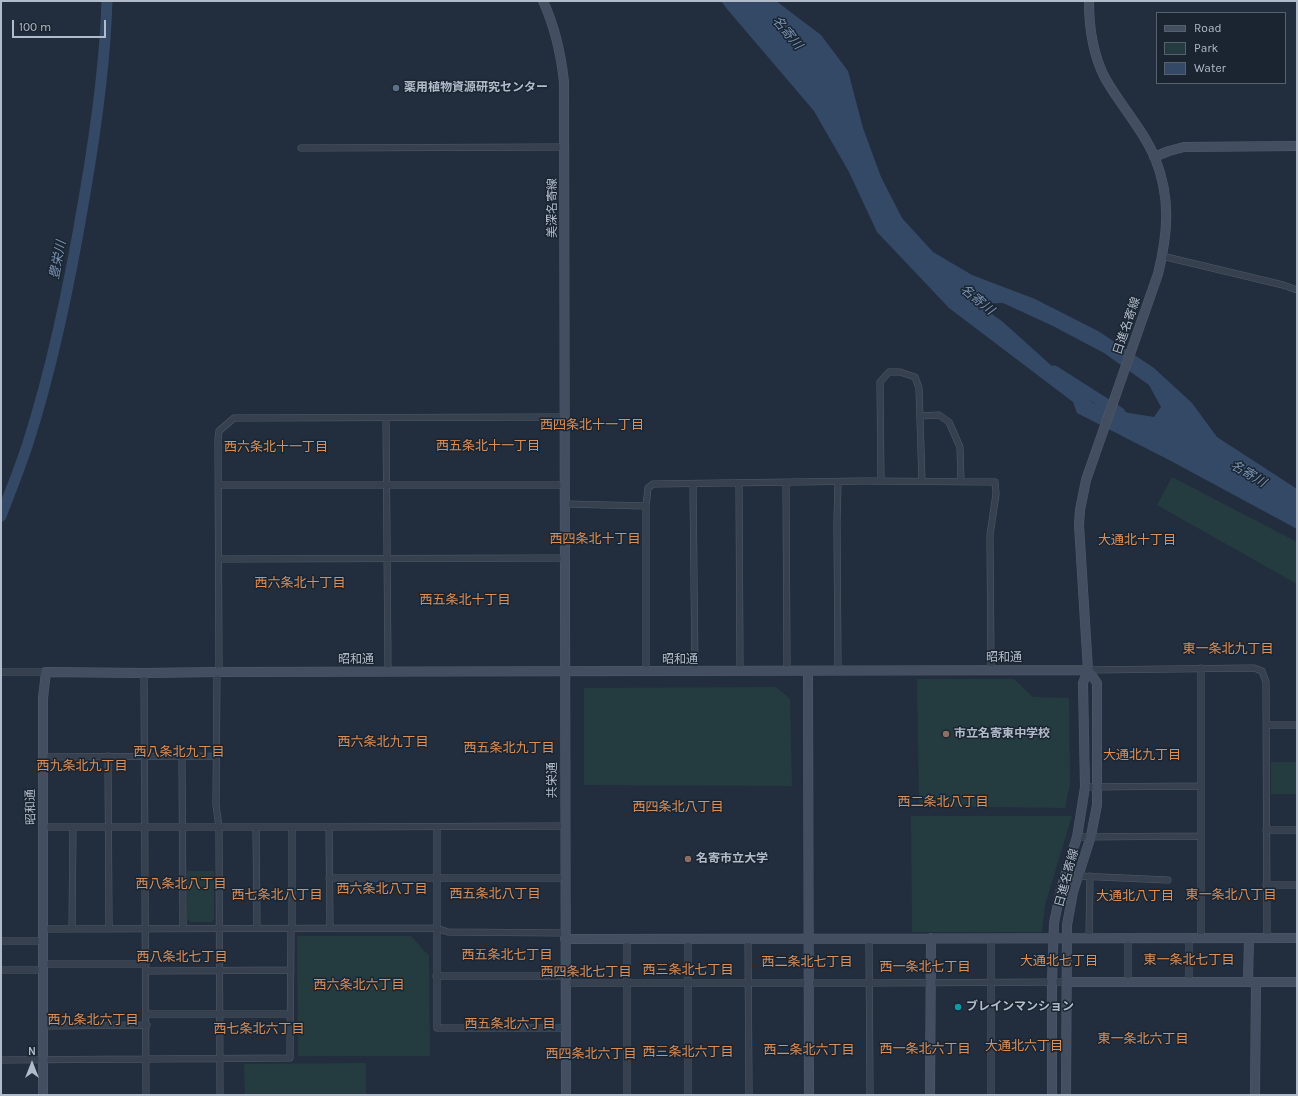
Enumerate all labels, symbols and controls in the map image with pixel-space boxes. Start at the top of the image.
scale bar [14,12,108,38]
legend [1156,12,1286,84]
water label: 名寄川 [768,13,806,53]
text: 100 m [19,20,51,34]
text: Road [1194,21,1222,35]
text: Park [1194,41,1218,55]
text: Water [1194,61,1226,75]
place label: 薬用植物資源研究センター [404,81,548,95]
marker: 薬用植物資源研究センター [391,83,401,93]
street label: 美深名寄線 [546,178,560,238]
water label: 豊栄川 [47,239,69,281]
water label: 名寄川 [957,282,997,318]
street label: 日進名寄線 [1110,295,1144,357]
district label: 西四条北十一丁目 [540,417,644,433]
district label: 西五条北十一丁目 [436,438,540,454]
district label: 西六条北十一丁目 [224,439,328,455]
water label: 名寄川 [1227,457,1269,491]
district label: 西四条北十丁目 [550,531,640,547]
district label: 大通北十丁目 [1098,532,1176,548]
district label: 西六条北十丁目 [255,575,345,591]
district label: 西五条北十丁目 [420,592,510,608]
district label: 東一条北九丁目 [1183,641,1273,657]
street label: 昭和通 [986,651,1022,665]
street label: 昭和通 [338,653,374,667]
street label: 昭和通 [662,653,698,667]
place label: 市立名寄東中学校 [954,727,1050,741]
marker: 市立名寄東中学校 [941,729,951,739]
district label: 西六条北九丁目 [338,734,428,750]
district label: 西五条北九丁目 [464,740,554,756]
district label: 西八条北九丁目 [134,744,224,760]
district label: 大通北九丁目 [1103,747,1181,763]
district label: 西九条北九丁目 [37,758,127,774]
street label: 共栄通 [546,762,560,798]
street label: 昭和通 [23,789,39,825]
district label: 西二条北八丁目 [898,794,988,810]
district label: 西四条北八丁目 [633,799,723,815]
street label: 日進名寄線 [1052,847,1082,909]
place label: 名寄市立大学 [696,852,768,866]
marker: 名寄市立大学 [683,854,693,864]
district label: 西八条北八丁目 [136,876,226,892]
district label: 西六条北八丁目 [337,881,427,897]
district label: 西五条北八丁目 [450,886,540,902]
district label: 西七条北八丁目 [232,887,322,903]
district label: 東一条北八丁目 [1186,887,1276,903]
district label: 大通北八丁目 [1096,888,1174,904]
district label: 西五条北七丁目 [462,947,552,963]
district label: 西八条北七丁目 [137,949,227,965]
district label: 東一条北七丁目 [1144,952,1234,968]
district label: 大通北七丁目 [1020,953,1098,969]
district label: 西二条北七丁目 [762,954,852,970]
district label: 西一条北七丁目 [880,959,970,975]
district label: 西三条北七丁目 [643,962,733,978]
district label: 西四条北七丁目 [541,964,631,980]
district label: 西六条北六丁目 [314,977,404,993]
place label: ブレインマンション [966,1000,1074,1014]
marker: ブレインマンション [953,1002,963,1012]
district label: 西九条北六丁目 [48,1012,138,1028]
district label: 西五条北六丁目 [465,1016,555,1032]
district label: 西七条北六丁目 [214,1021,304,1037]
district label: 東一条北六丁目 [1098,1031,1188,1047]
district label: 大通北六丁目 [985,1038,1063,1054]
district label: 西一条北六丁目 [880,1041,970,1057]
district label: 西二条北六丁目 [764,1042,854,1058]
north arrow [12,1044,52,1084]
district label: 西三条北六丁目 [643,1044,733,1060]
text: N [28,1045,36,1058]
district label: 西四条北六丁目 [546,1046,636,1062]

